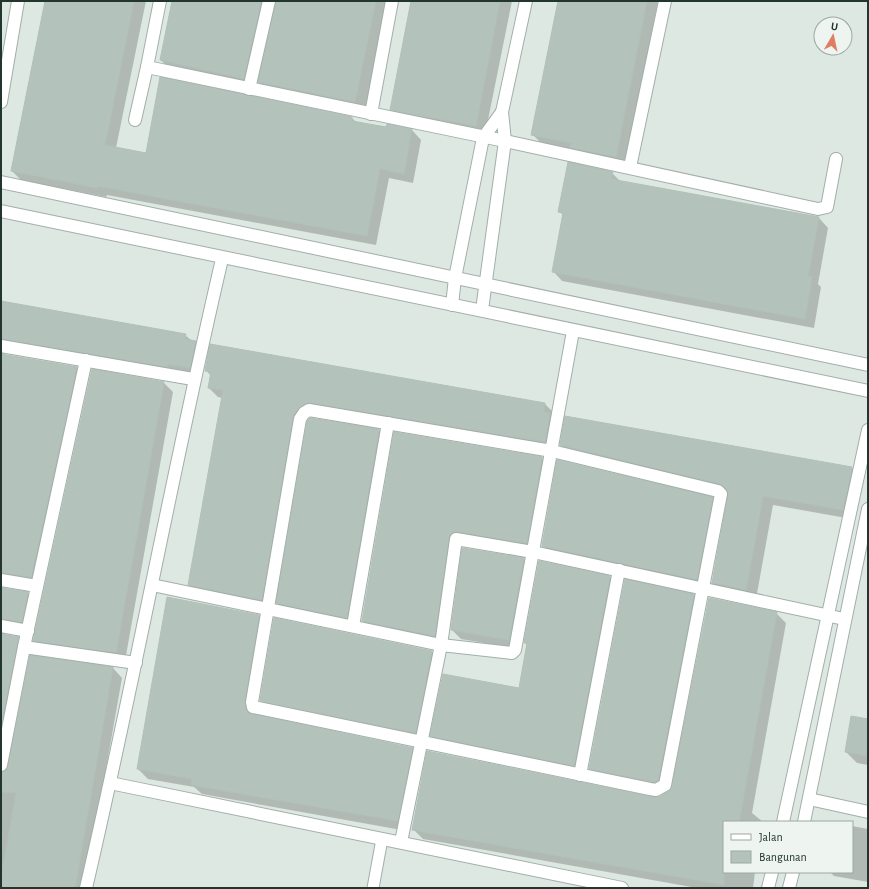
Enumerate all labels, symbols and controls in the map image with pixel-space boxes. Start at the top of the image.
north arrow [813,16,853,56]
text: U [830,21,839,33]
legend [723,821,853,873]
text: Jalan [759,831,783,843]
text: Bangunan [759,851,807,863]

